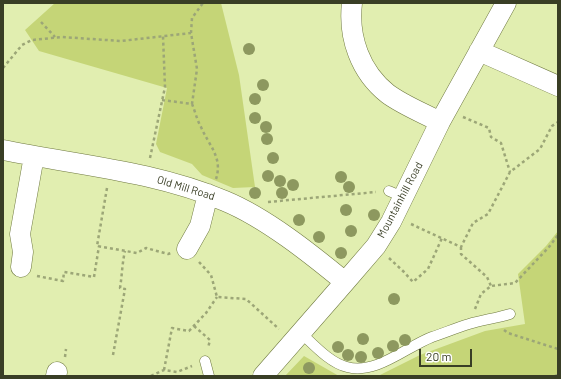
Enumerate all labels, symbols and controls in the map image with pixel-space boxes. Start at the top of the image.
street label: Mountainhill Road [374,160,426,240]
street label: Old Mill Road [155,173,217,203]
scale bar [421,341,474,367]
text: 20 m [426,349,452,363]

